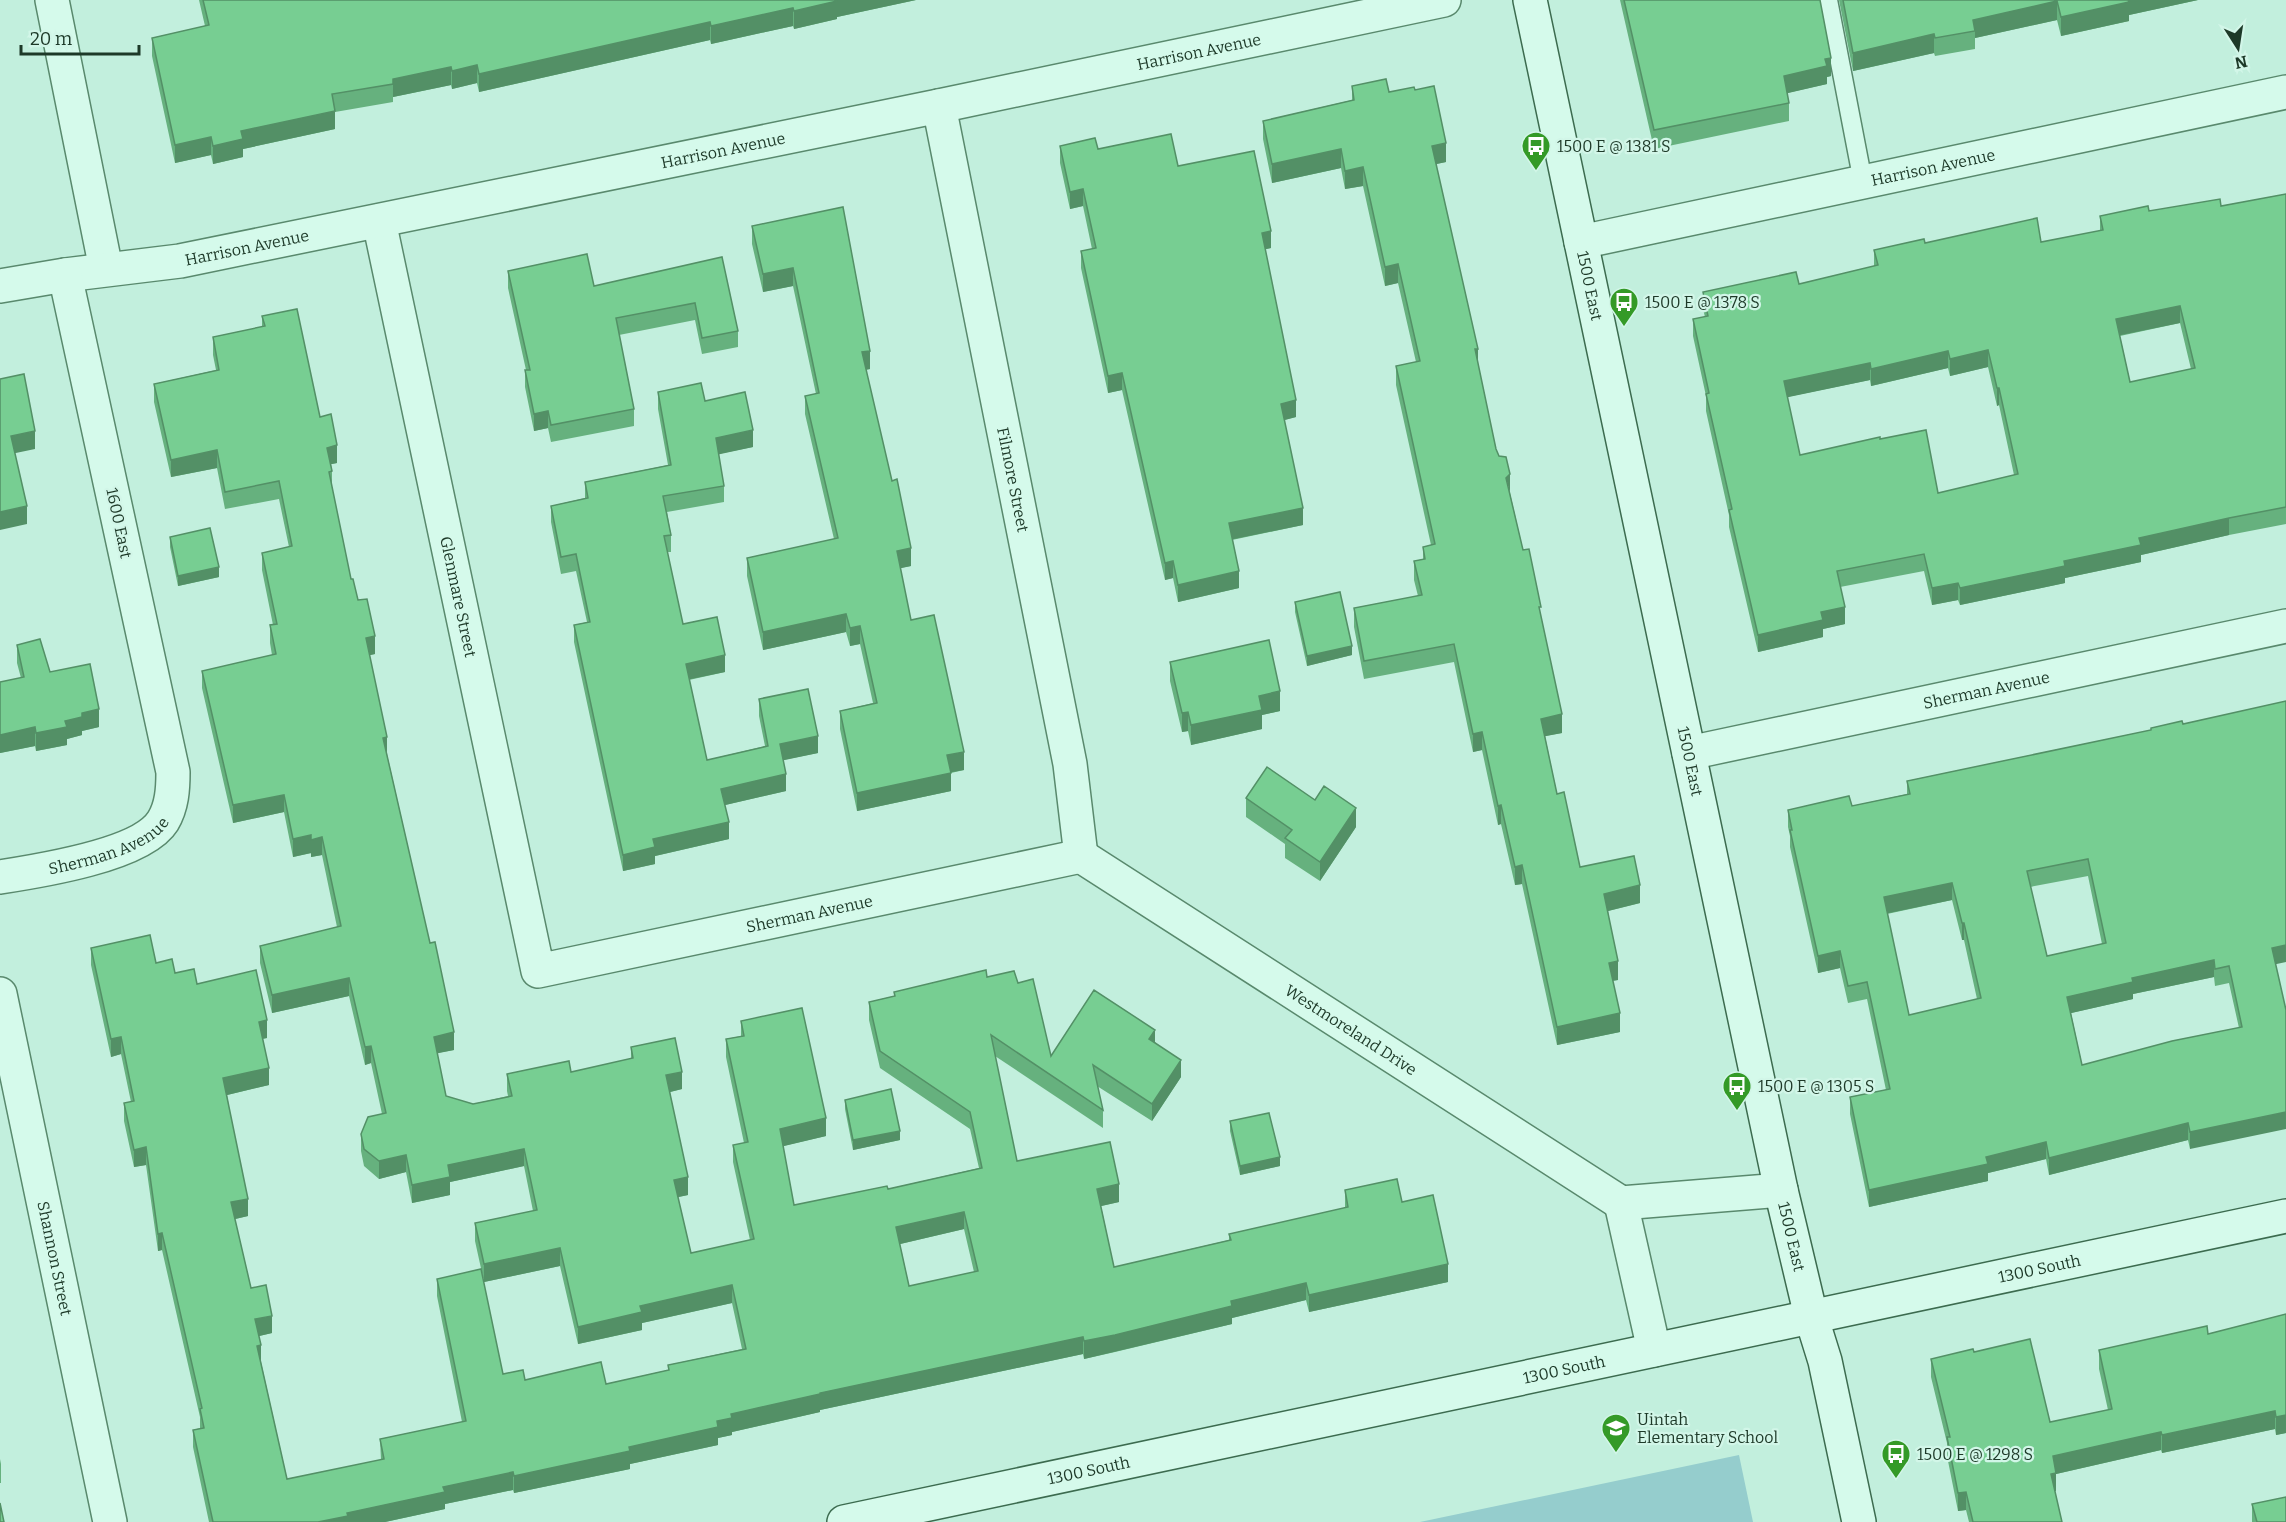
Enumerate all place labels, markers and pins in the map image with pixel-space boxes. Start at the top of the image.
bus stop icon: 1500 E @ 1381 S [1520,130,1552,172]
place label: 1500 E @ 1381 S [1557,137,1671,156]
bus stop icon: 1500 E @ 1378 S [1608,286,1640,328]
place label: 1500 E @ 1378 S [1645,293,1760,312]
bus stop icon: 1500 E @ 1305 S [1721,1070,1753,1112]
place label: 1500 E @ 1305 S [1758,1077,1874,1096]
place label: Uintah Elementary School [1637,1410,1778,1447]
school or university icon: Uintah Elementary School [1600,1412,1632,1454]
bus stop icon: 1500 E @ 1298 S [1880,1438,1912,1480]
place label: 1500 E @ 1298 S [1917,1445,2033,1464]

